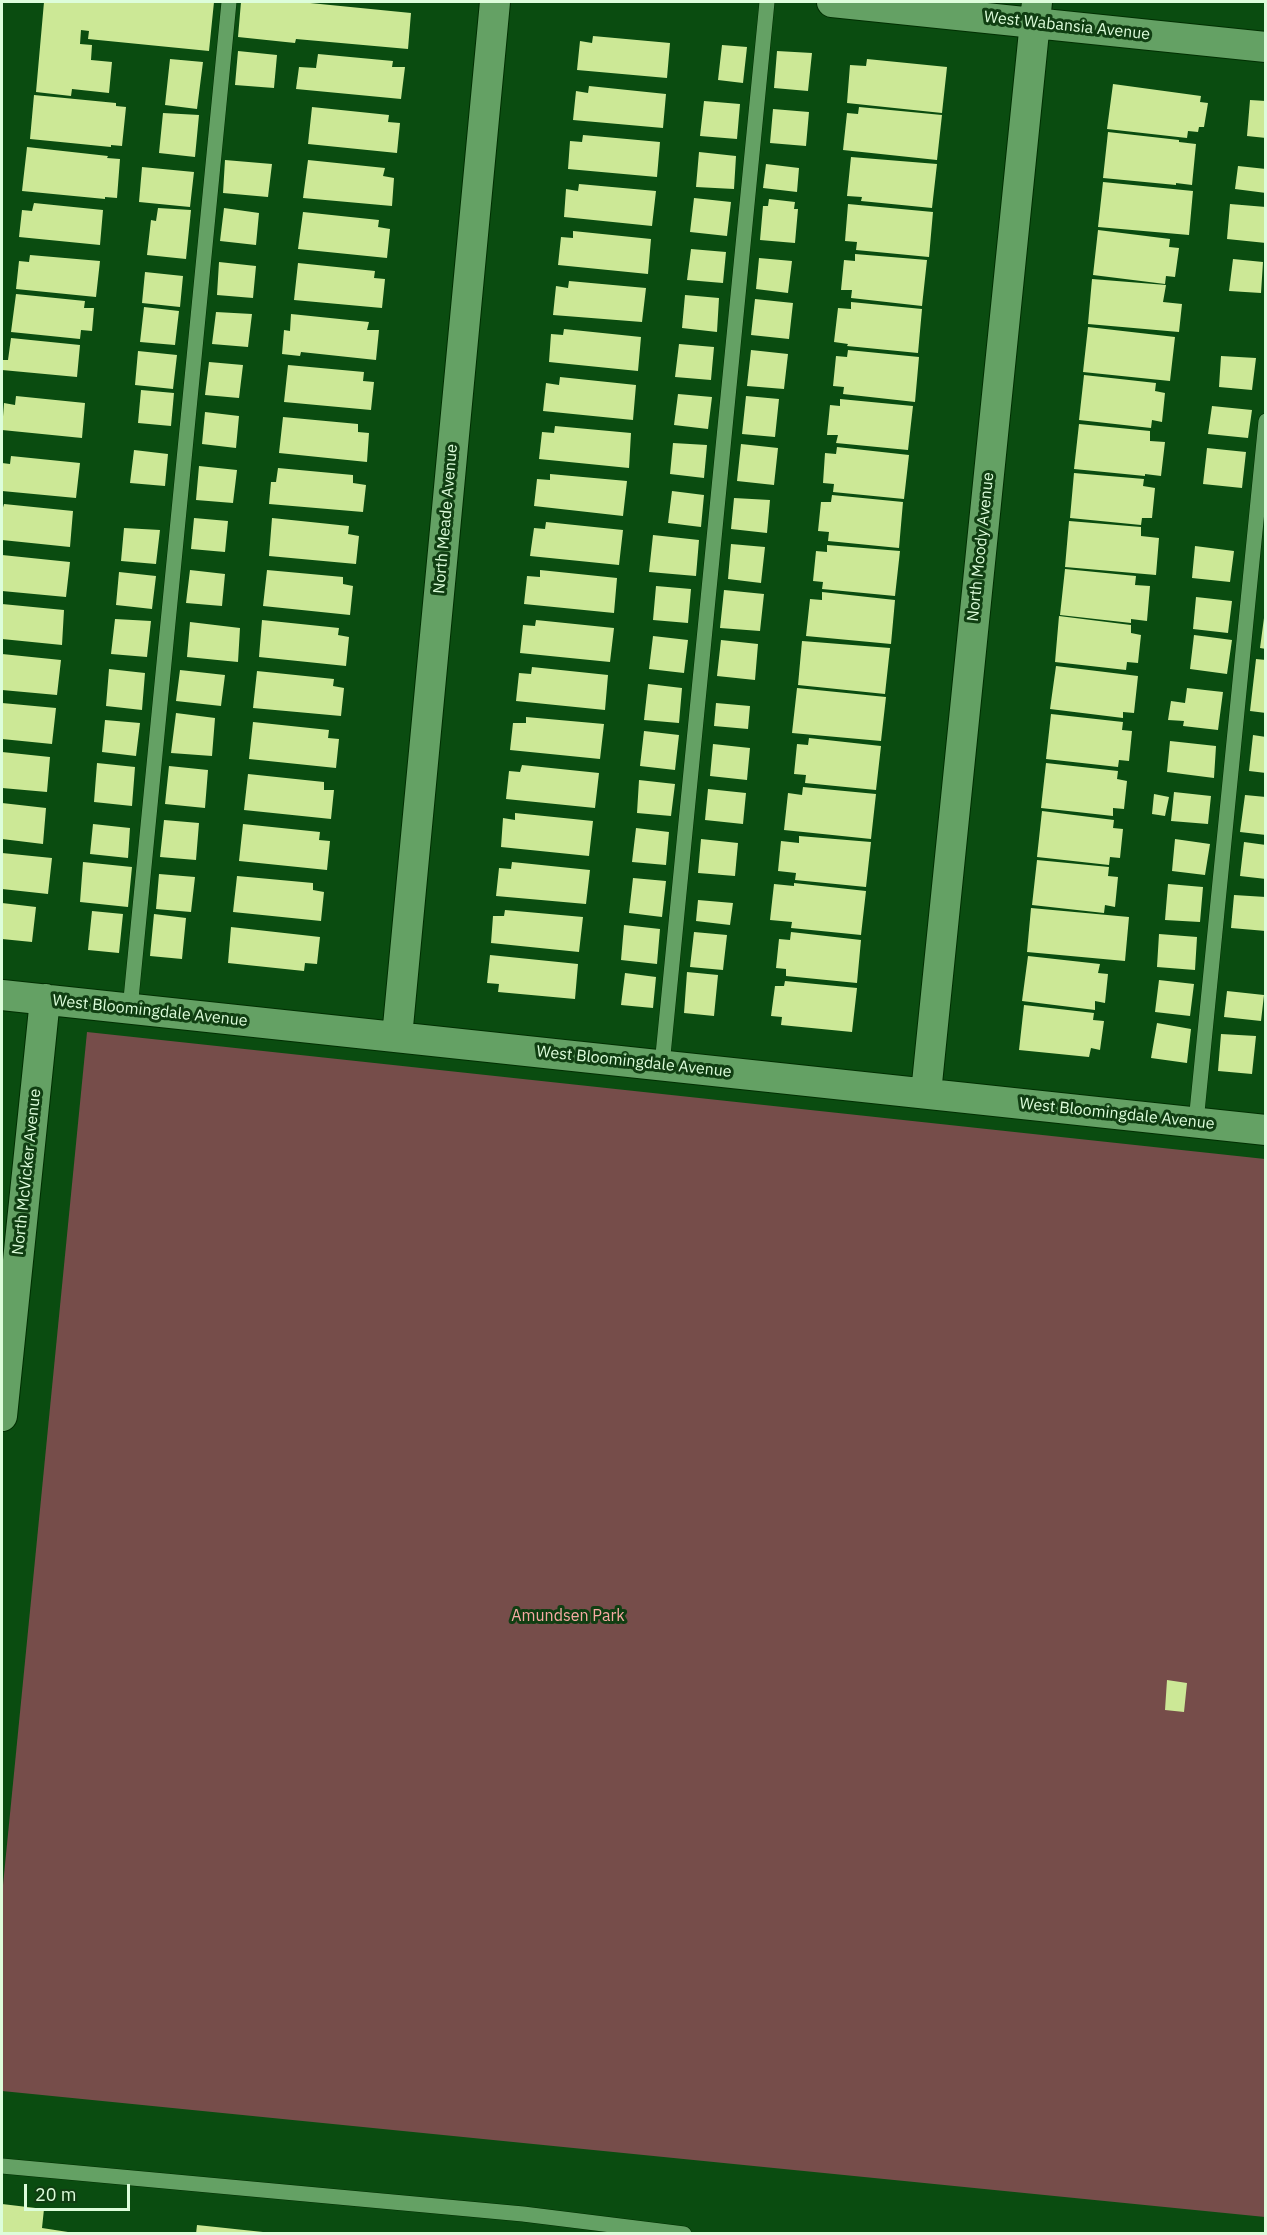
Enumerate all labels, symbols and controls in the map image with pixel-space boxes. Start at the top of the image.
street label: West Wabansia Avenue [983,8,1151,44]
street label: North Meade Avenue [430,443,462,595]
street label: North Moody Avenue [964,471,998,623]
street label: West Bloomingdale Avenue [51,991,249,1031]
street label: West Bloomingdale Avenue [535,1042,733,1082]
street label: North McVicker Avenue [9,1088,45,1256]
street label: West Bloomingdale Avenue [1018,1094,1216,1134]
park label: Amundsen Park [511,1606,625,1626]
scale bar [27,2172,134,2210]
text: 20 m [35,2183,77,2206]

